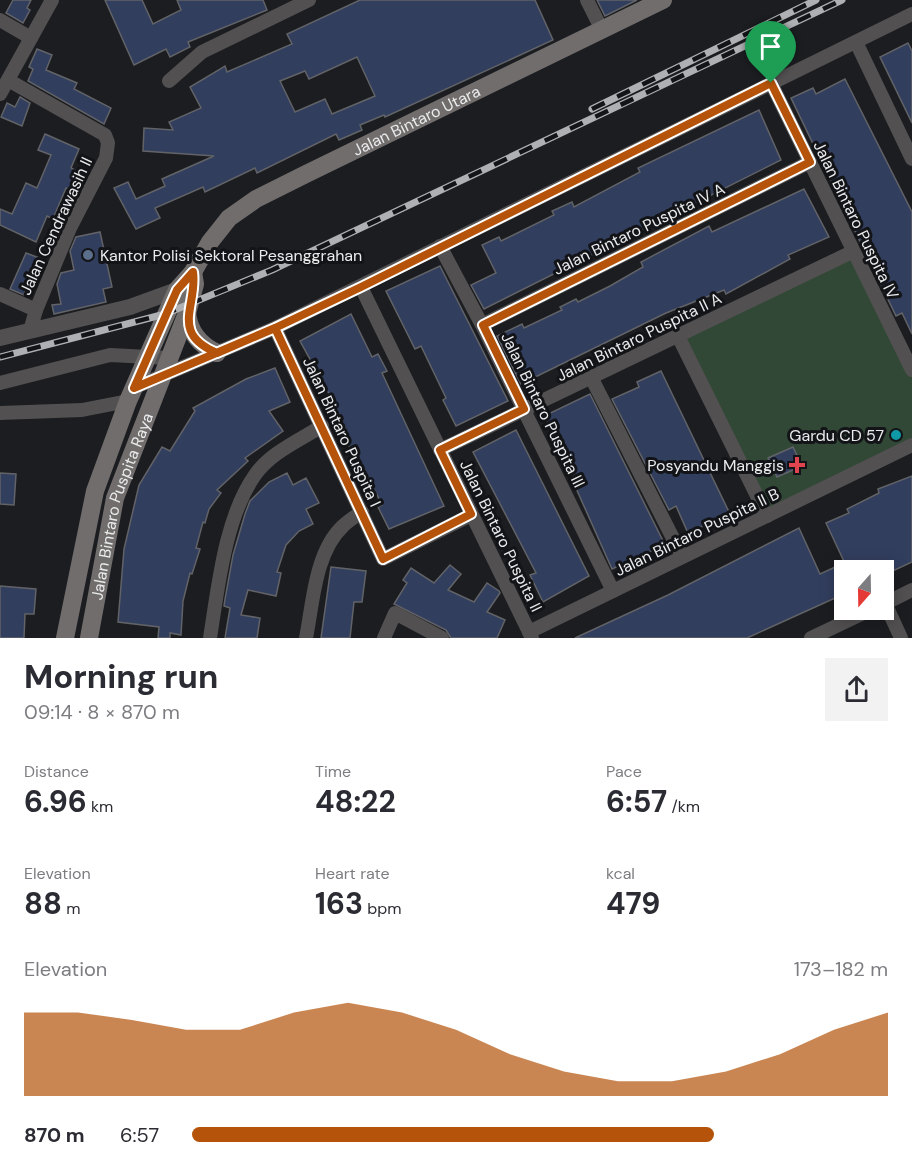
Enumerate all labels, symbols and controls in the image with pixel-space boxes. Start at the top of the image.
pin [745,21,796,83]
icon: arrive [754,30,787,63]
street label: Jalan Bintaro Utara [349,80,484,160]
street label: Jalan Bintaro Puspita IV [809,137,904,303]
street label: Jalan Cendrawasih II [15,154,97,298]
street label: Jalan Bintaro Puspita IV A [550,178,729,280]
place label: Kantor Polisi Sektoral Pesanggrahan [100,245,362,266]
marker: Kantor Polisi Sektoral Pesanggrahan [81,248,95,262]
street label: Jalan Bintaro Puspita II A [553,288,725,386]
street label: Jalan Bintaro Puspita III [496,329,590,491]
street label: Jalan Bintaro Puspita I [298,354,386,510]
street label: Jalan Bintaro Puspita Raya [86,410,158,602]
place label: Gardu CD 57 [789,425,884,446]
marker: Gardu CD 57 [889,428,903,442]
place label: Posyandu Manggis [647,455,784,476]
marker: Posyandu Manggis [788,456,806,474]
street label: Jalan Bintaro Puspita II [455,457,547,615]
street label: Jalan Bintaro Puspita II B [611,483,783,581]
north arrow [834,560,894,620]
map controls [834,560,894,620]
text: Morning run [24,655,218,698]
button: share [825,658,888,721]
text: 09:14 · 8 × 870 m [24,699,180,725]
text: Distance [24,761,89,782]
text: Time [315,761,351,782]
text: Pace [606,761,642,782]
text: 6.96 [24,782,87,821]
text: 48:22 [315,782,396,821]
text: 6:57 [606,782,667,821]
text: km [87,796,113,817]
text: /km [667,796,700,817]
text: Elevation [24,863,91,884]
text: Heart rate [315,863,390,884]
text: kcal [606,863,635,884]
text: 88 [24,884,62,923]
text: 163 [315,884,363,923]
text: 479 [606,884,660,923]
text: m [62,898,81,919]
text: bpm [363,898,402,919]
text: Elevation [24,956,107,982]
text: 173–182 m [794,956,888,982]
text: 870 m [24,1122,85,1148]
text: 6:57 [120,1122,159,1148]

